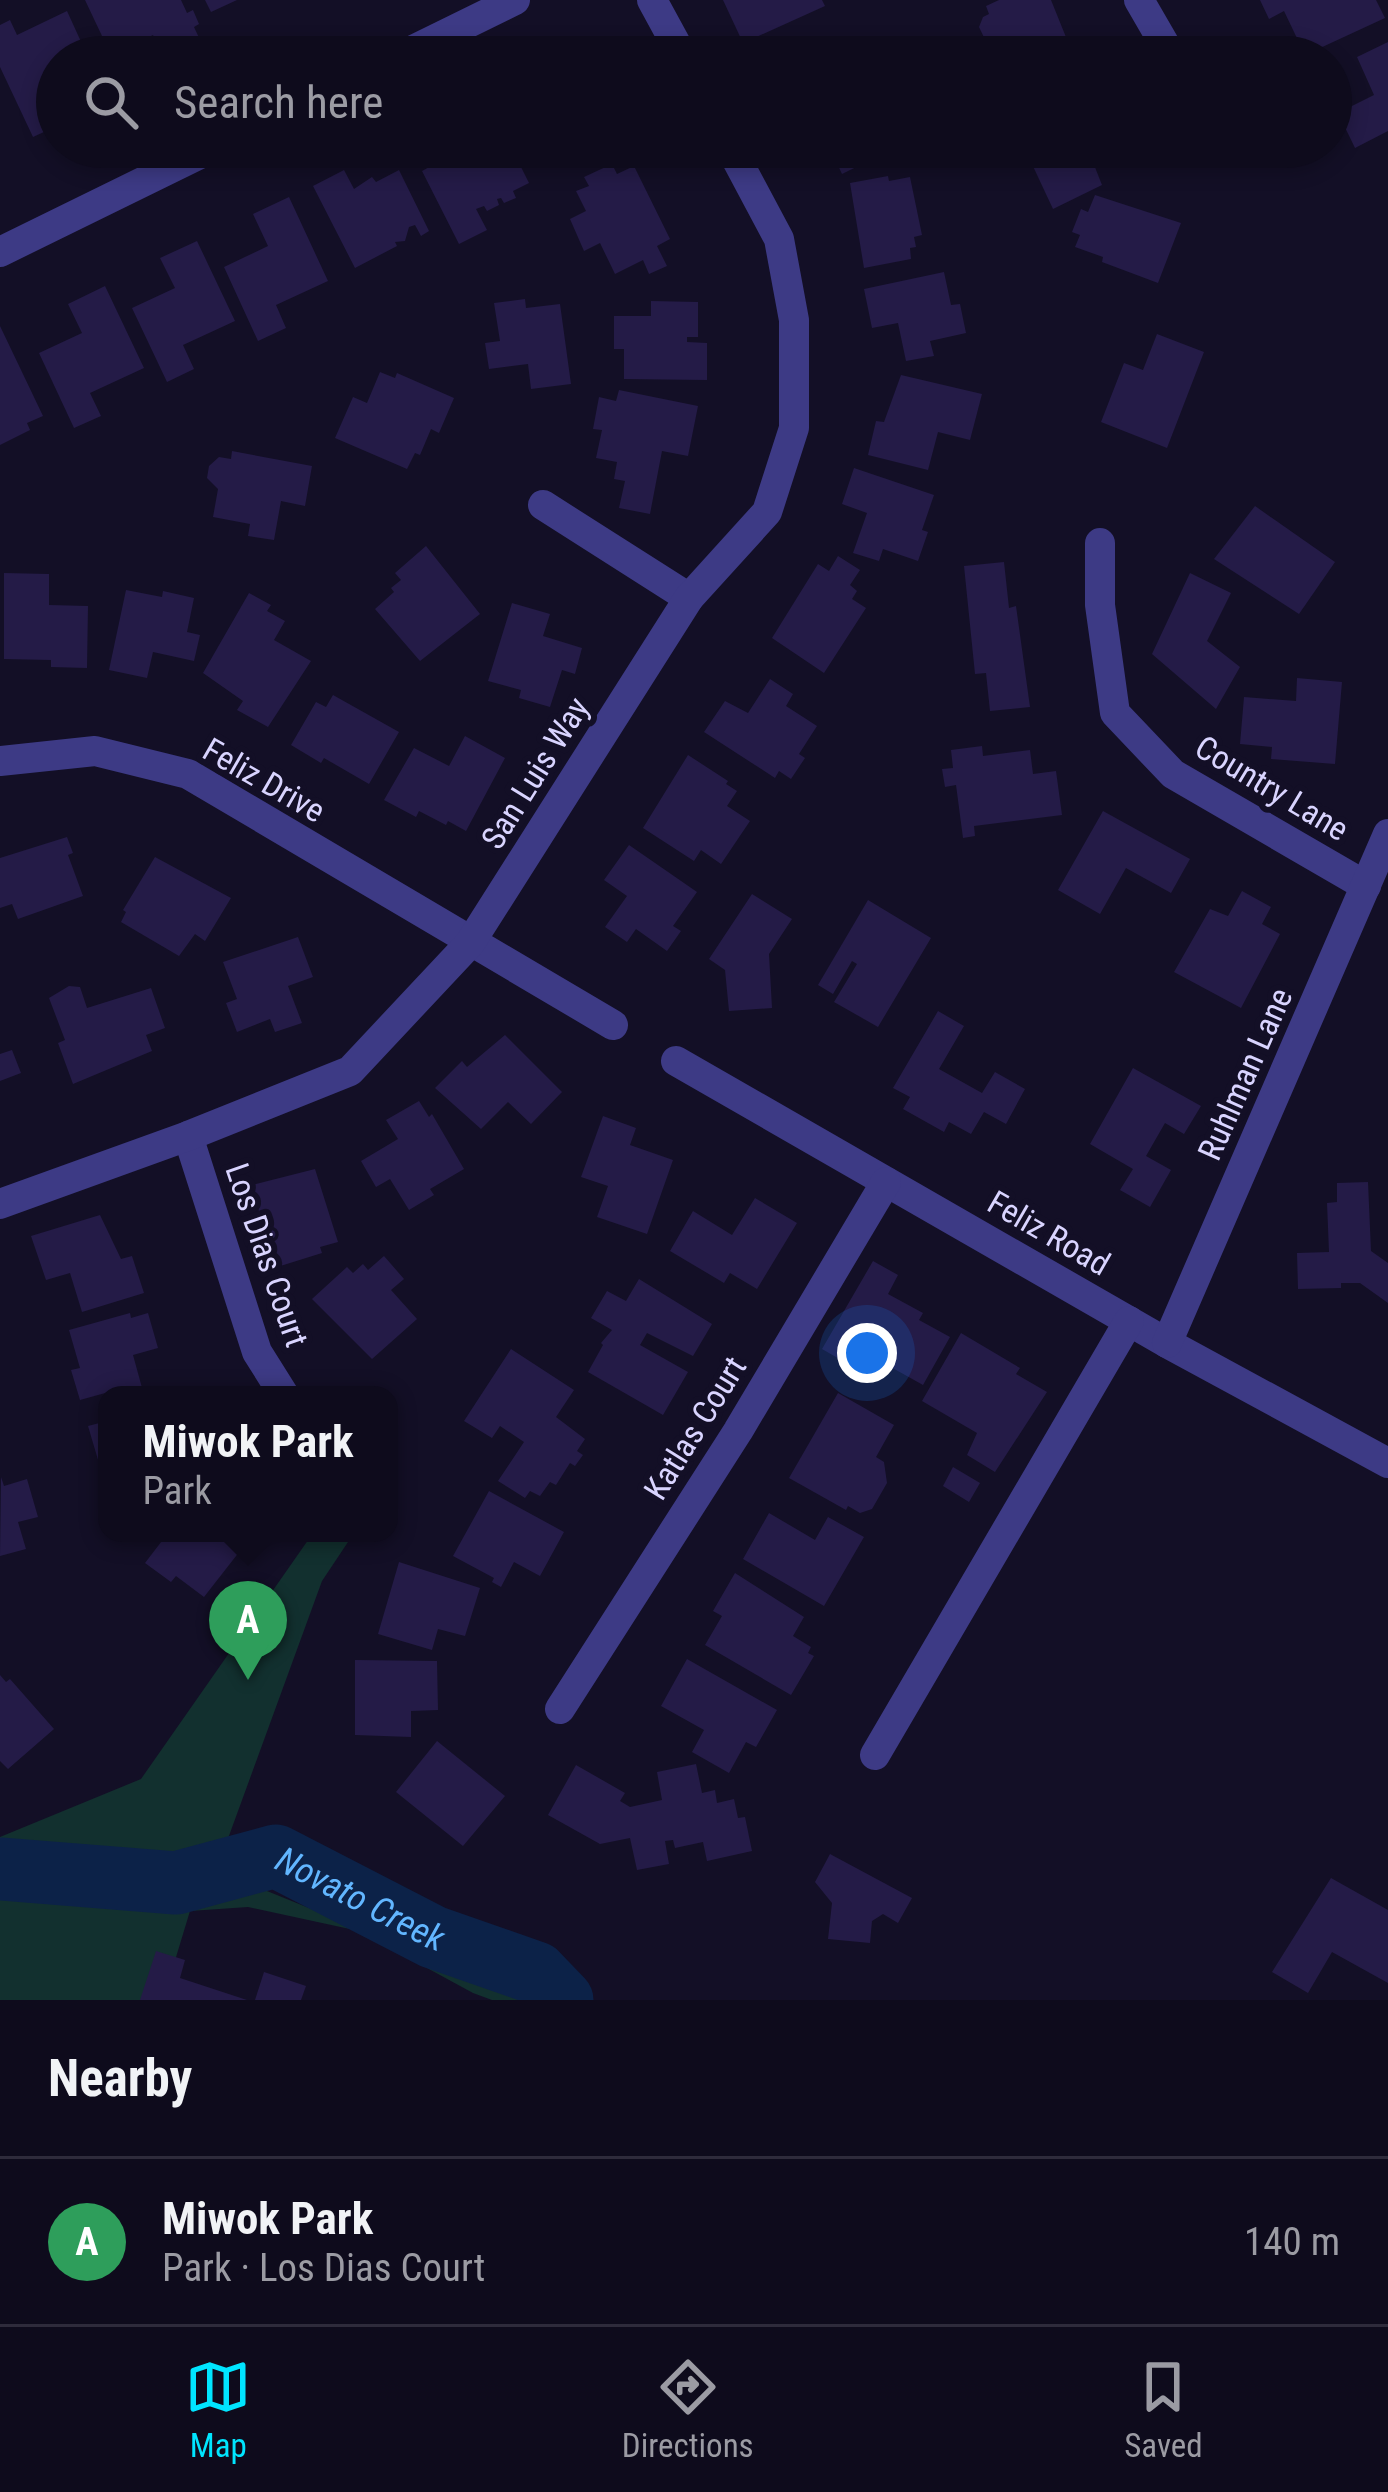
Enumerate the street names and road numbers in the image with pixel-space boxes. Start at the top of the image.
street label: San Luis Way [473,690,597,856]
street label: Country Lane [1188,727,1356,849]
street label: Feliz Drive [196,730,332,830]
street label: Ruhlman Lane [1190,982,1300,1166]
street label: Los Dias Court [217,1158,317,1352]
street label: Feliz Road [981,1182,1117,1284]
street label: Katlas Court [636,1349,754,1507]

